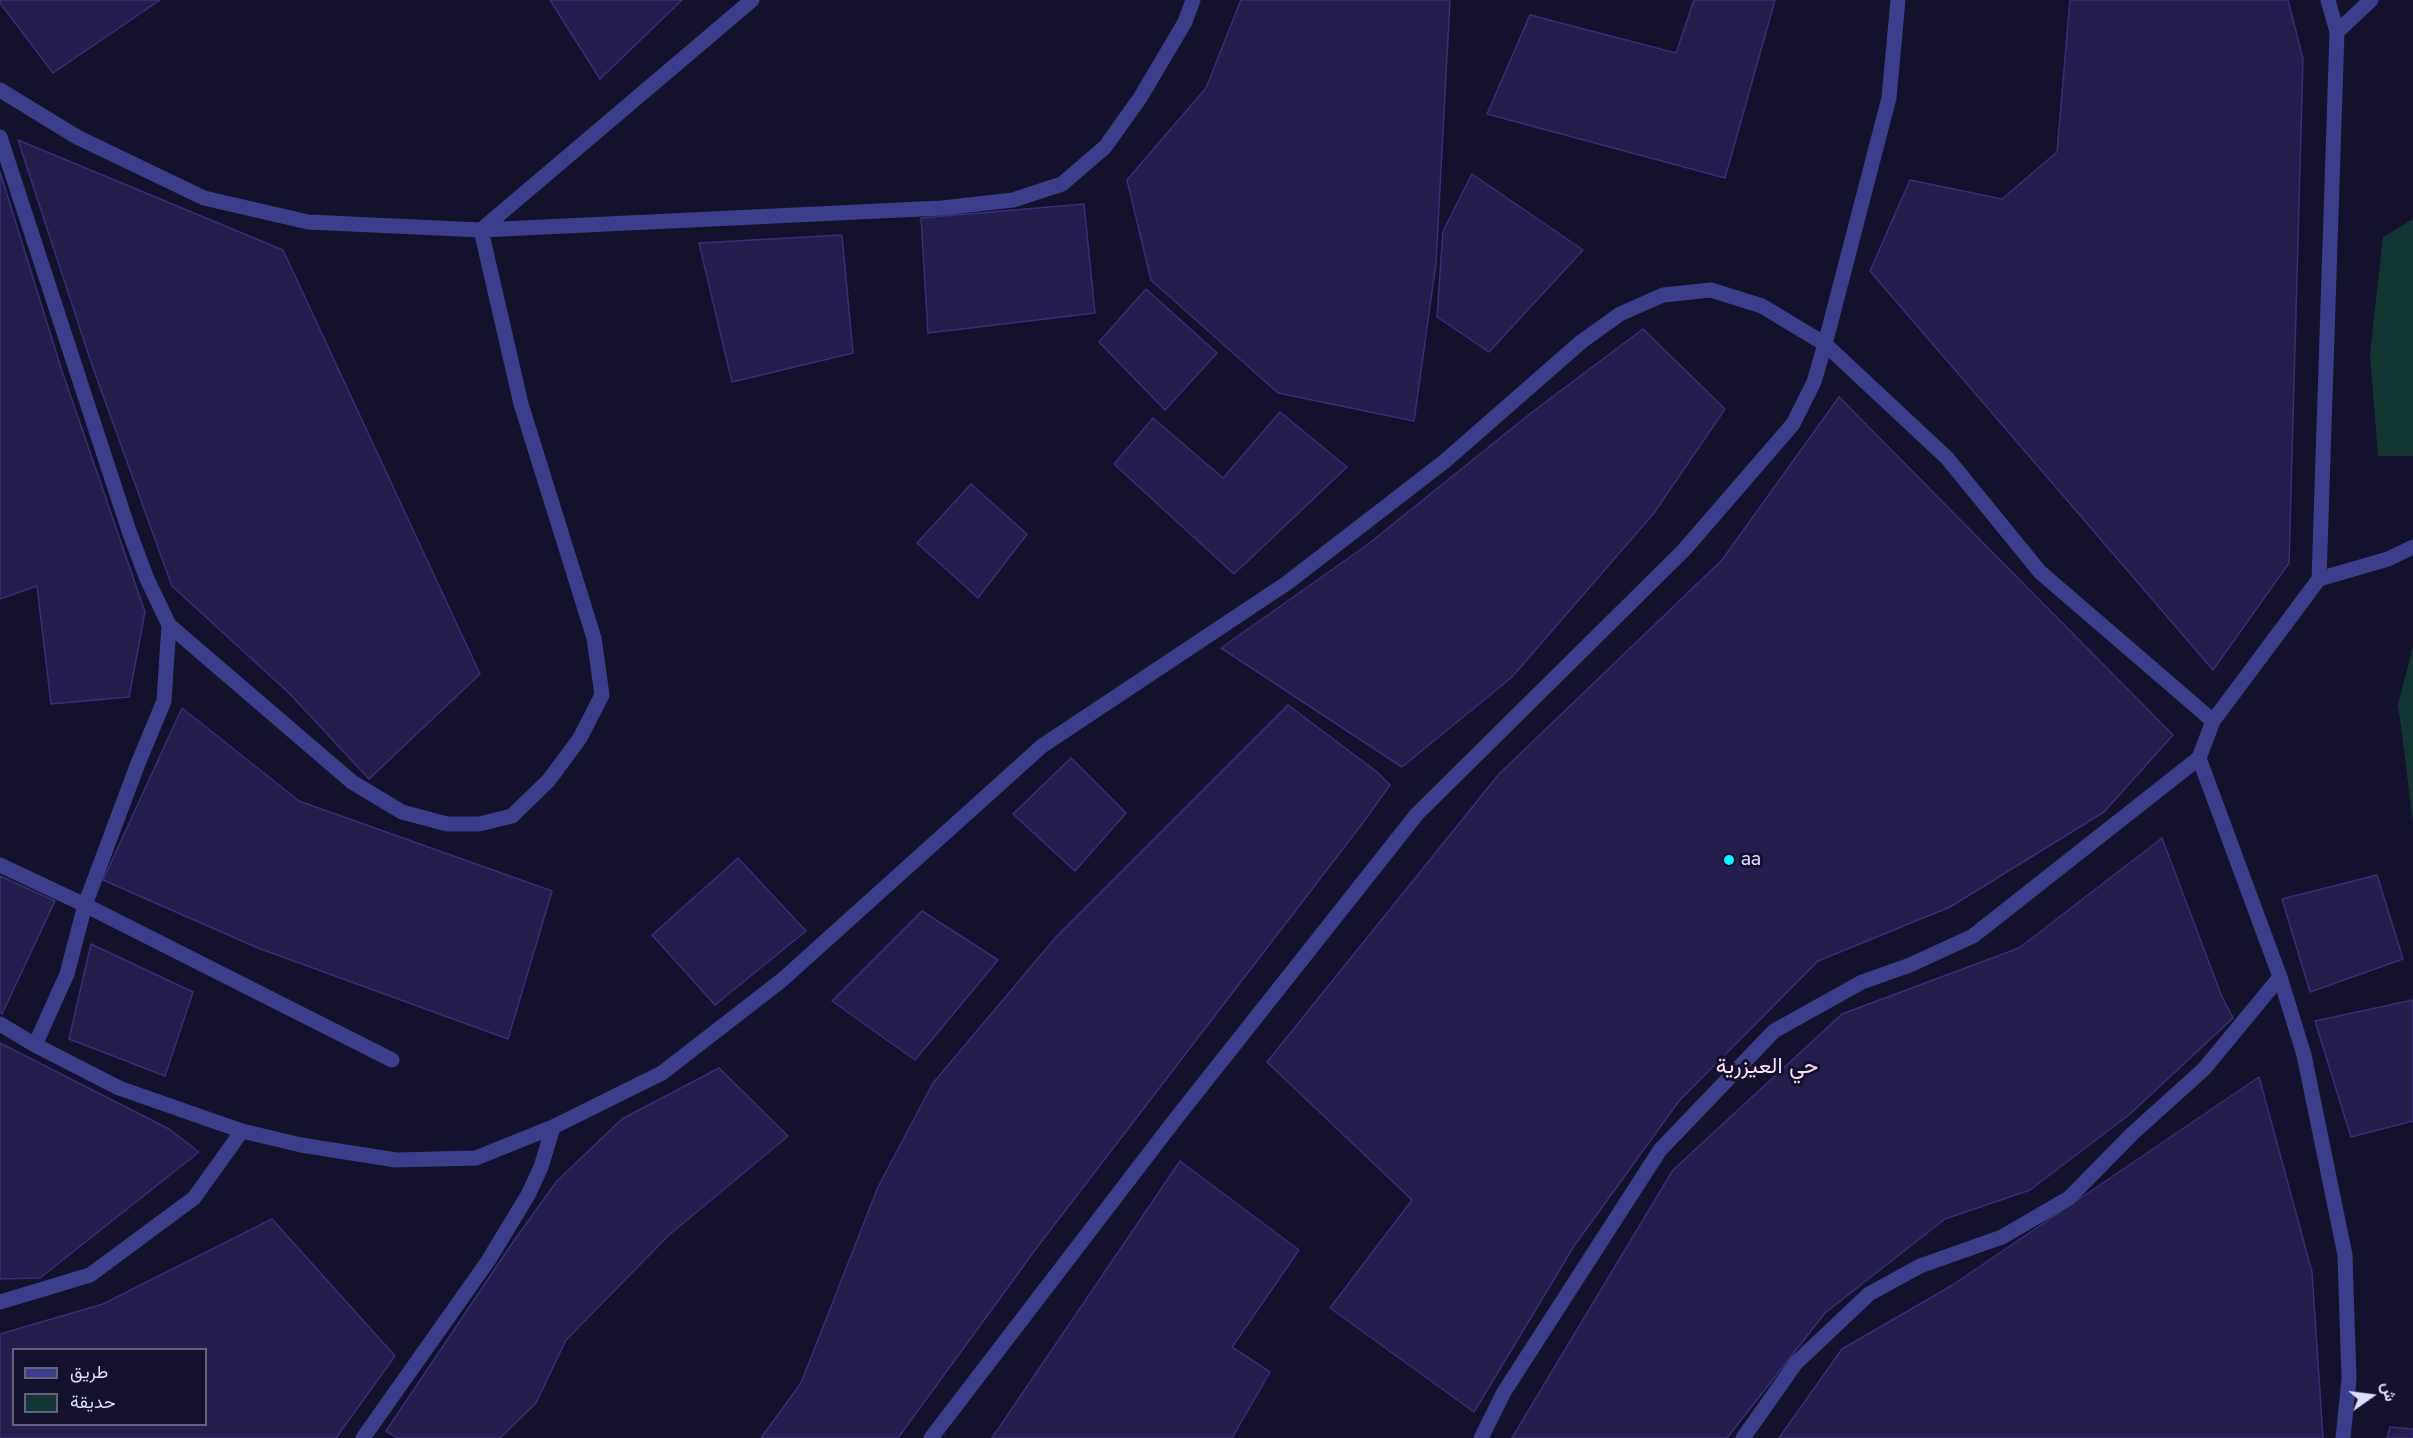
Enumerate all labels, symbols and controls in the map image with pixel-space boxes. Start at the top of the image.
place label: aa [1741,847,1761,873]
marker: aa [1722,853,1736,867]
district label: حي العيزرية [1716,1055,1818,1081]
legend [12,1348,207,1426]
text: طريق [70,1359,108,1385]
north arrow [2341,1366,2401,1426]
text: ش [2375,1379,2402,1404]
text: حديقة [70,1389,116,1415]

